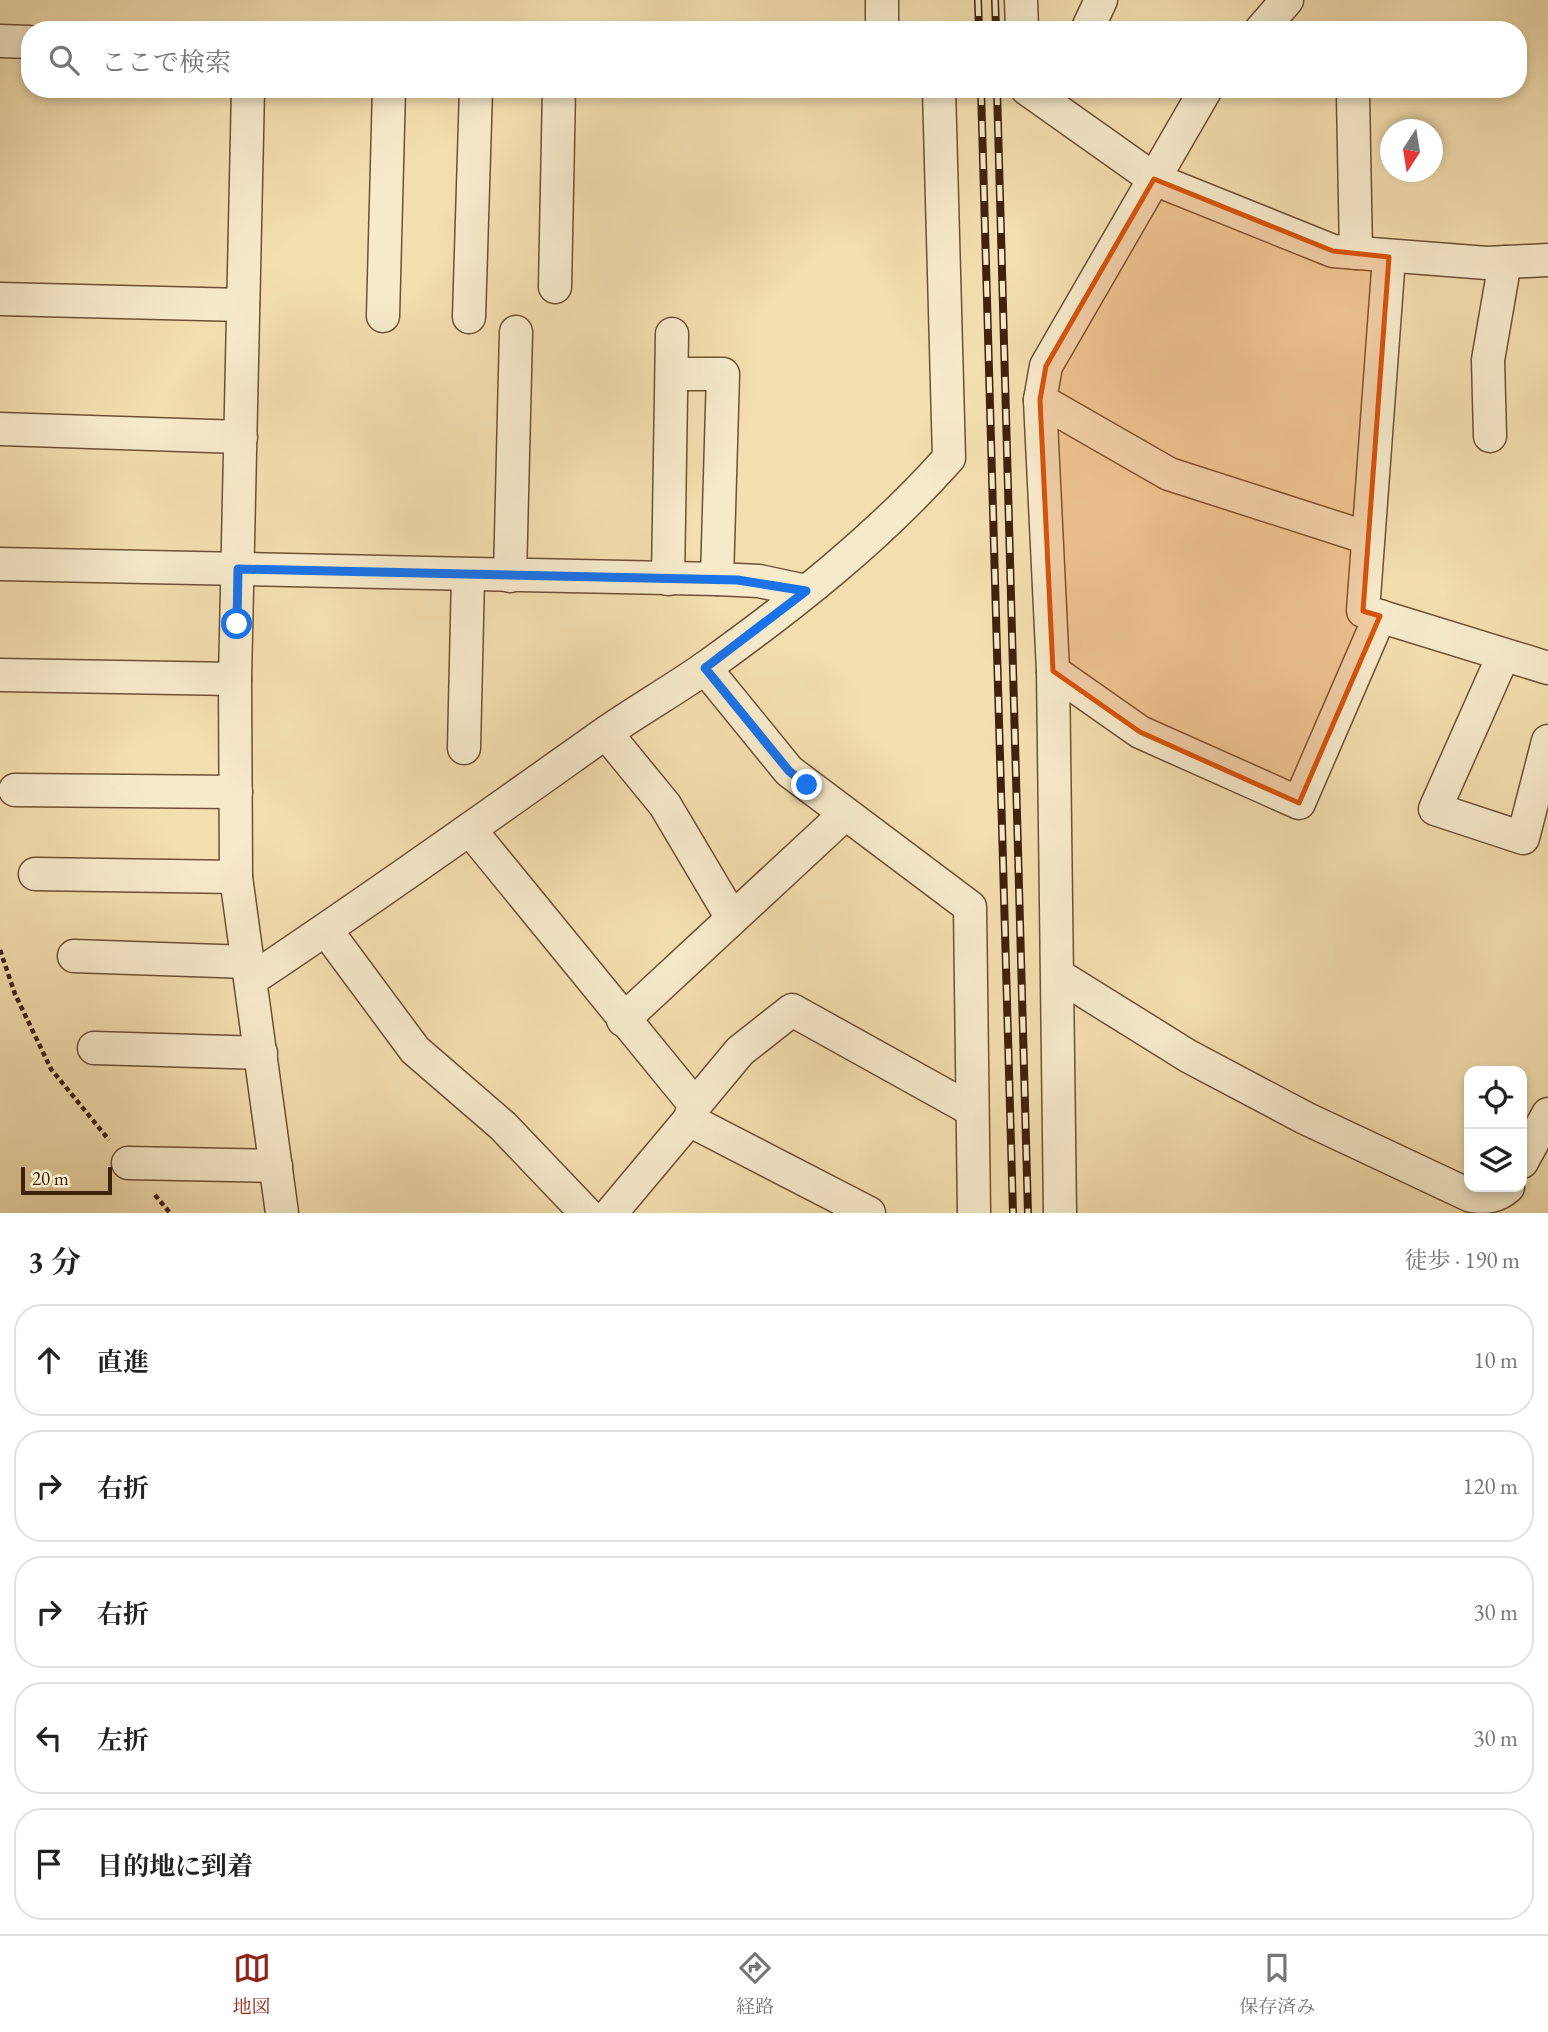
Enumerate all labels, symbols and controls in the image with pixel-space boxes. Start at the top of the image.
search box [21,21,1527,98]
icon: search [45,41,83,79]
text: ここで検索 [101,45,231,79]
north arrow [1380,119,1443,182]
route start [221,608,252,639]
route end [791,769,822,800]
map controls [1464,1066,1527,1192]
button: locate [1464,1066,1527,1129]
button: layers [1464,1129,1527,1192]
scale bar [21,1164,112,1196]
text: 20 m [32,1166,69,1191]
text: 3 分 [28,1242,81,1281]
text: 徒歩 · 190 m [1405,1245,1520,1275]
icon: ahead [30,1341,68,1379]
text: 直進 [97,1345,149,1379]
text: 10 m [1473,1345,1518,1375]
icon: right [30,1467,68,1505]
text: 右折 [97,1471,149,1505]
text: 120 m [1462,1471,1518,1501]
icon: right [30,1593,68,1631]
text: 右折 [97,1597,149,1631]
text: 30 m [1473,1597,1518,1627]
icon: left [30,1719,68,1757]
text: 左折 [97,1723,149,1757]
text: 30 m [1473,1723,1518,1753]
icon: arrive [30,1845,68,1883]
text: 目的地に到着 [97,1849,253,1883]
tab: 地図 [233,1949,271,2019]
tab: 経路 [736,1949,774,2019]
tab: 保存済み [1239,1949,1315,2019]

